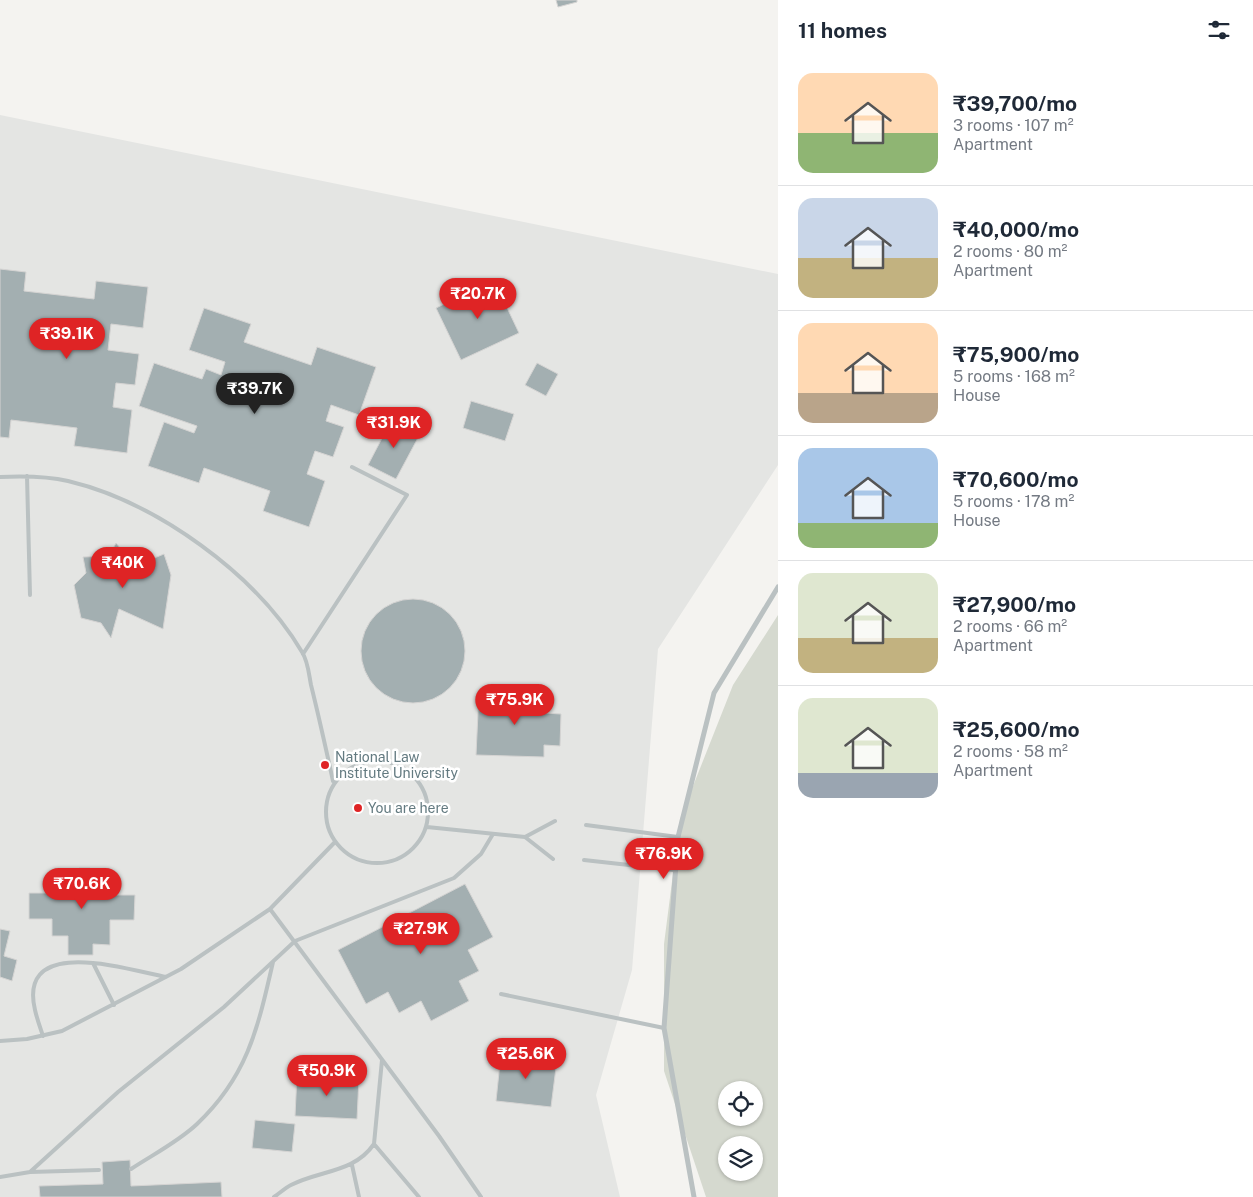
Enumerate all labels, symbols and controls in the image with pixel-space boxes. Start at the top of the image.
icon: filters [1205,16,1233,44]
text: 11 homes [798,18,887,43]
text: ₹39,700/mo [953,91,1077,116]
icon: home [838,93,898,153]
text: 3 rooms · 107 m² [953,116,1074,135]
text: Apartment [953,135,1033,154]
text: ₹40,000/mo [953,217,1079,242]
icon: home [838,218,898,278]
text: 2 rooms · 80 m² [953,242,1067,261]
text: Apartment [953,261,1033,280]
pin: ₹20.7K [437,278,519,320]
text: ₹20.7K [450,284,506,303]
pin: ₹39.1K [26,318,108,360]
text: ₹39.1K [40,324,94,343]
text: ₹75,900/mo [953,342,1079,367]
icon: home [838,343,898,403]
text: 5 rooms · 168 m² [953,367,1075,386]
pin: ₹39.7K [214,372,296,415]
text: ₹39.7K [227,379,283,398]
text: House [953,386,1001,405]
pin: ₹31.9K [353,406,435,449]
text: ₹31.9K [367,413,421,432]
text: ₹70,600/mo [953,467,1079,492]
icon: home [838,468,898,528]
text: 5 rooms · 178 m² [953,492,1074,511]
text: House [953,511,1001,530]
pin: ₹40K [93,546,153,589]
text: ₹40K [102,553,144,572]
text: ₹27,900/mo [953,592,1076,617]
icon: home [838,593,898,653]
text: 2 rooms · 66 m² [953,617,1067,636]
text: Apartment [953,636,1033,655]
pin: ₹75.9K [474,684,556,726]
text: ₹75.9K [486,690,544,709]
text: ₹25,600/mo [953,717,1080,742]
icon: home [838,718,898,778]
text: 2 rooms · 58 m² [953,742,1068,761]
place label: National Law Institute University [335,749,458,781]
marker: National Law Institute University [319,759,331,771]
text: Apartment [953,761,1033,780]
place label: You are here [368,800,449,816]
marker: You are here [352,802,364,814]
pin: ₹76.9K [623,838,705,880]
text: ₹76.9K [635,844,693,863]
pin: ₹70.6K [41,868,123,910]
text: ₹70.6K [54,874,110,893]
pin: ₹27.9K [380,912,462,955]
text: ₹27.9K [394,919,448,938]
pin: ₹25.6K [485,1038,567,1080]
text: ₹25.6K [497,1044,555,1063]
pin: ₹50.9K [286,1054,368,1097]
text: ₹50.9K [298,1061,356,1080]
map controls [718,1081,763,1181]
button: locate [718,1081,763,1126]
button: layers [718,1136,763,1181]

